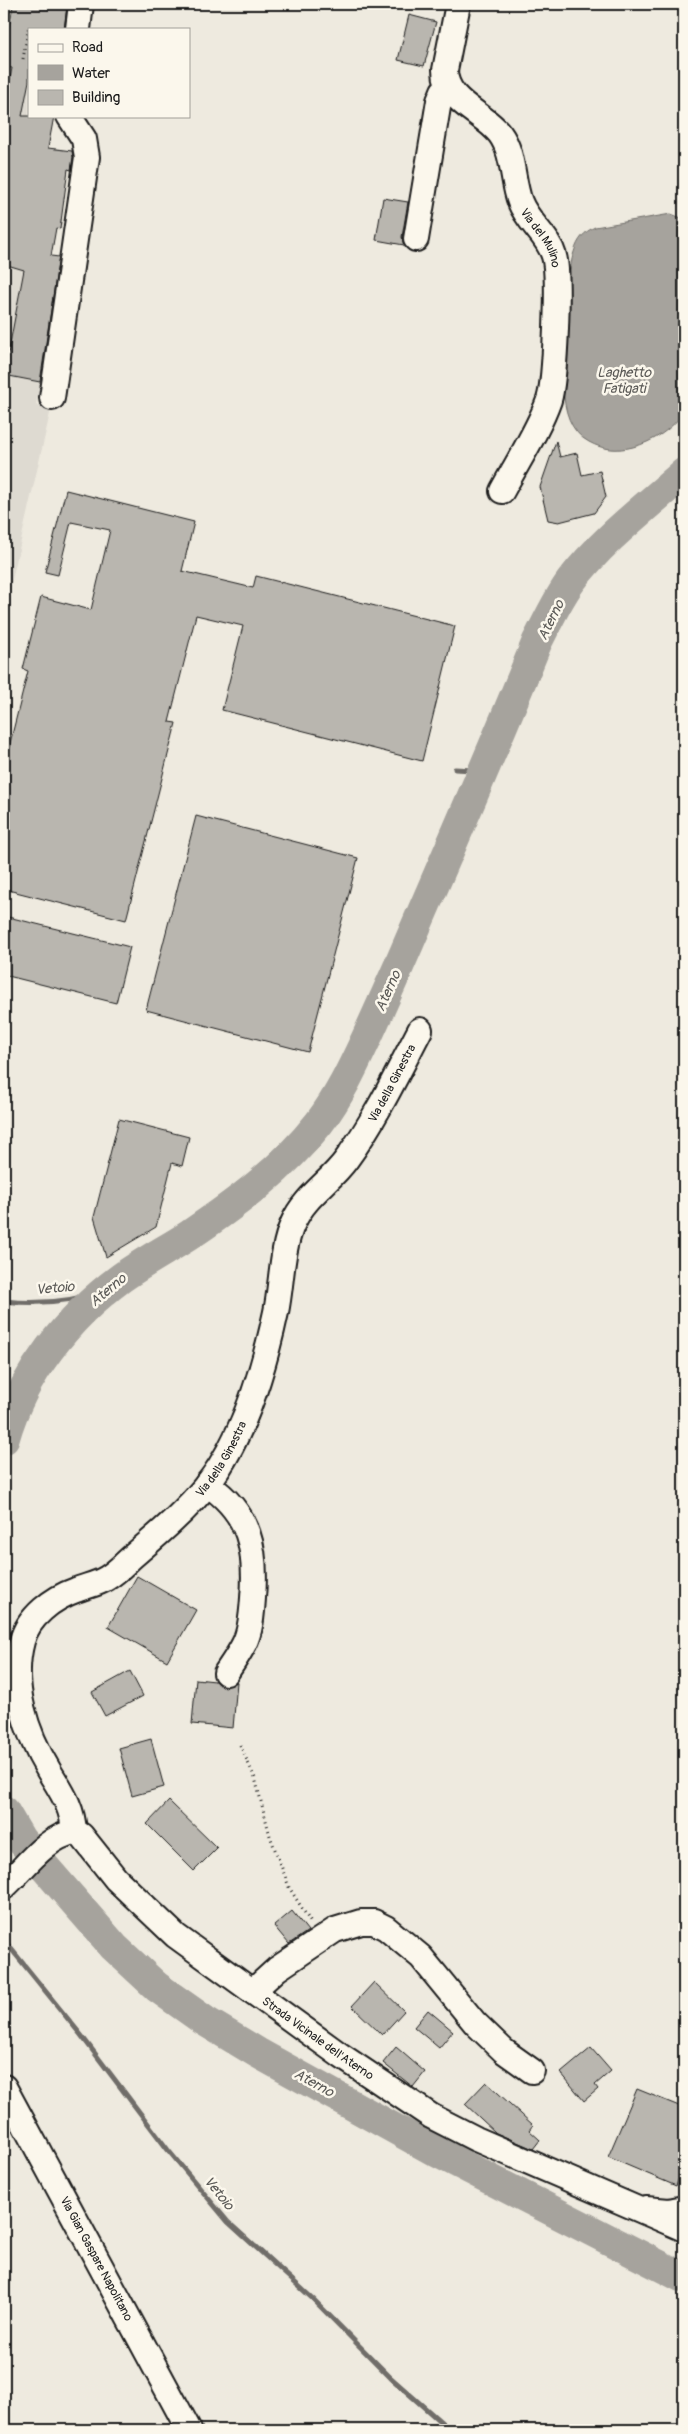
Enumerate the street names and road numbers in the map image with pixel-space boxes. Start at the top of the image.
street label: Via del Mulino [517,205,563,269]
street label: Via della Ginestra [365,1041,419,1125]
street label: Via della Ginestra [192,1418,250,1500]
street label: Strada Vicinale dell'Aterno [261,1993,377,2083]
street label: Via Gian Gaspare Napolitano [57,2194,137,2324]

